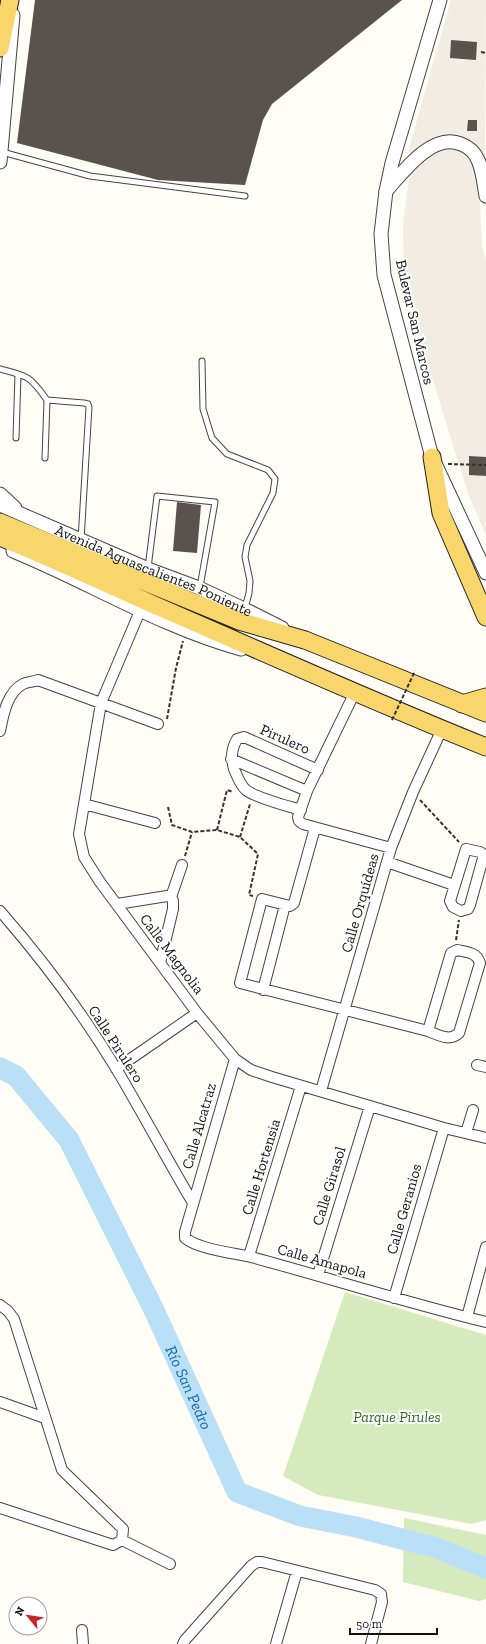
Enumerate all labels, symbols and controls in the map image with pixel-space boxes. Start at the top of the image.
street label: Bulevar San Marcos [392,258,438,386]
street label: Avenida Aguascalientes Poniente [52,521,255,621]
street label: Pirulero [257,720,313,758]
street label: Calle Orquídeas [337,851,383,955]
street label: Calle Magnolia [136,910,208,998]
street label: Calle Pirulero [85,1002,148,1086]
street label: Calle Alcatraz [178,1081,220,1171]
street label: Calle Hortensia [238,1117,284,1217]
street label: Calle Girasol [308,1144,350,1228]
street label: Calle Geranios [382,1162,426,1256]
street label: Calle Amapola [275,1240,369,1282]
water label: Río San Pedro [161,1343,216,1432]
park label: Parque Pirules [353,1408,441,1426]
north arrow [8,1596,48,1636]
text: N [12,1604,28,1618]
scale bar [350,1610,437,1636]
text: 50 m [356,1617,383,1631]

